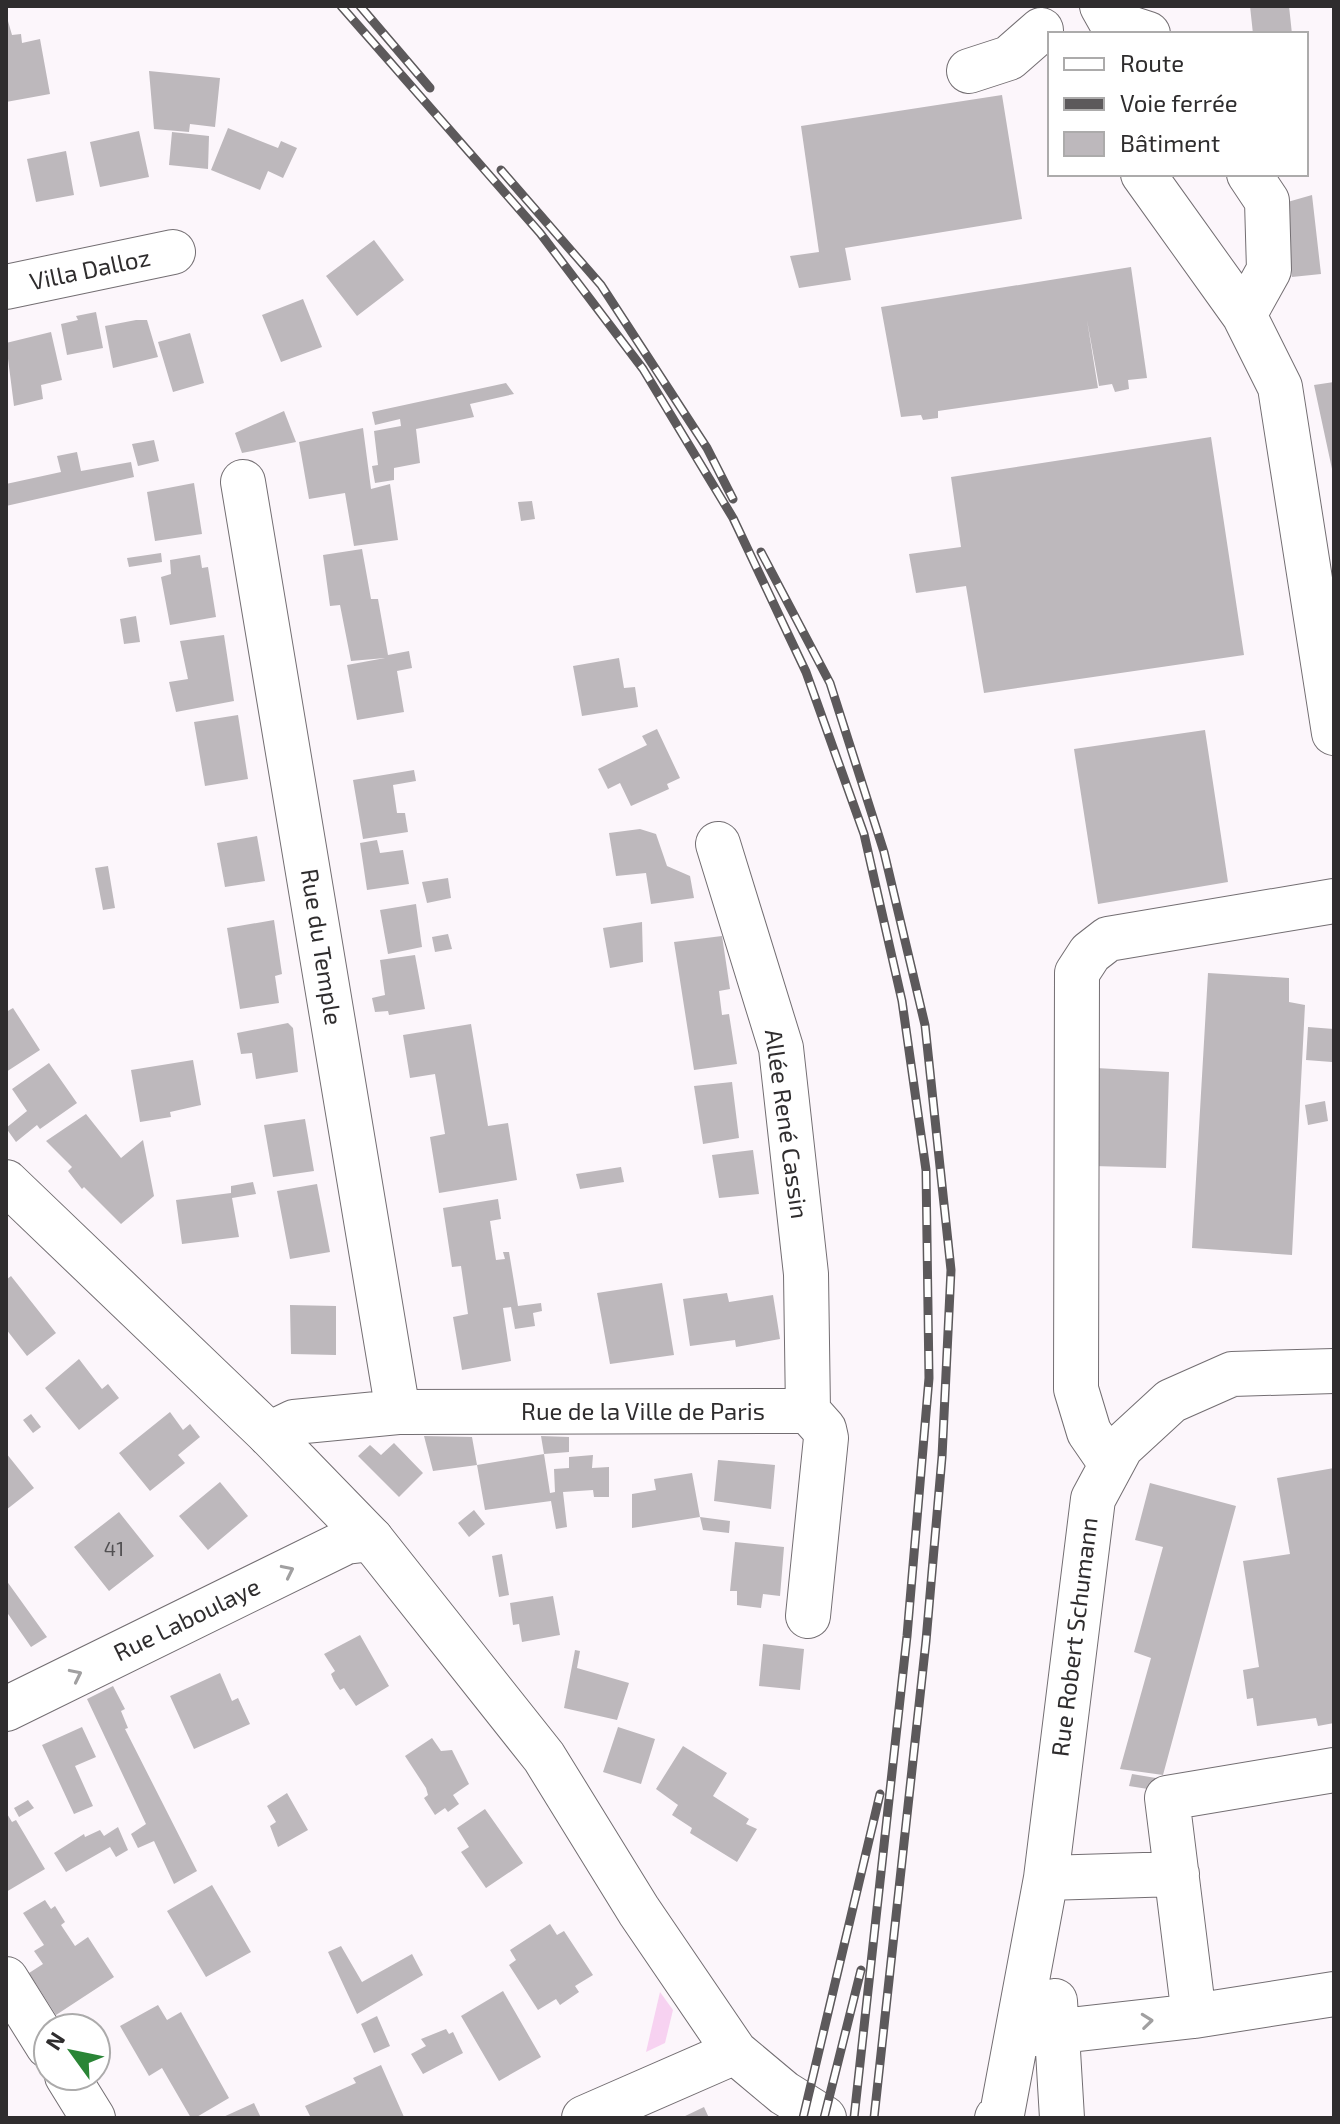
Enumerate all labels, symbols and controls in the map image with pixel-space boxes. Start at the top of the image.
legend [1048,32,1308,176]
text: Route [1120,48,1184,77]
text: Voie ferrée [1120,88,1238,117]
text: Bâtiment [1120,128,1220,157]
street label: Villa Dalloz [27,242,153,295]
street label: Rue du Temple [296,866,349,1027]
street label: Allée René Cassin [760,1027,815,1220]
street label: Rue de la Ville de Paris [521,1396,765,1425]
street label: Rue Robert Schumann [1044,1516,1103,1758]
house number: 41 [104,1536,124,1560]
one-way arrow [279,1565,294,1581]
street label: Rue Laboulaye [109,1571,264,1667]
one-way arrow [68,1668,82,1684]
north arrow [32,2012,112,2092]
one-way arrow [1140,2013,1153,2030]
text: N [39,2027,70,2054]

